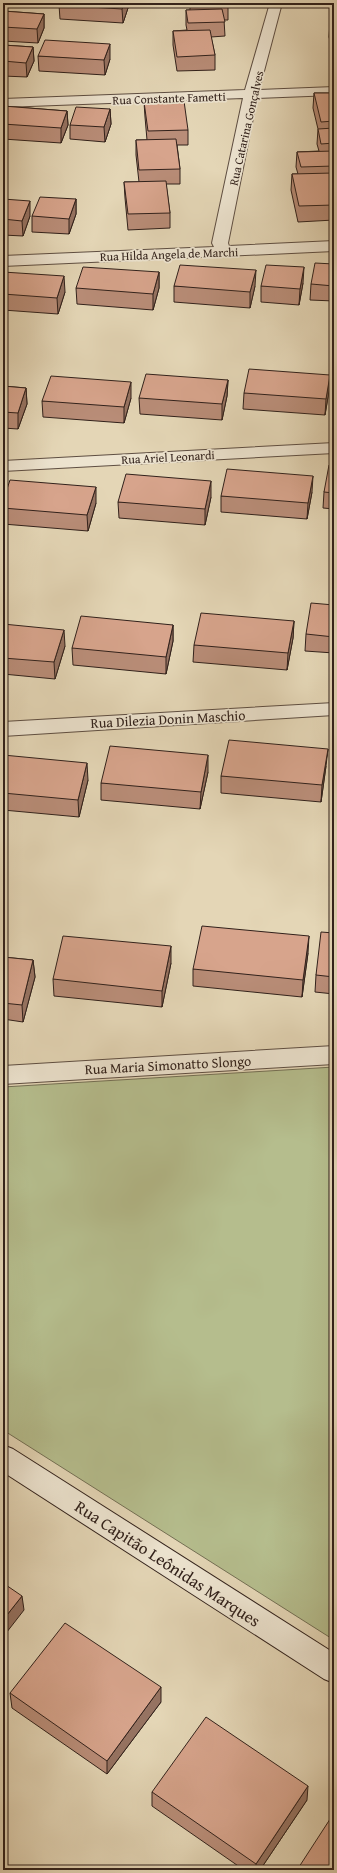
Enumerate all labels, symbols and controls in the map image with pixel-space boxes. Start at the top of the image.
street label: Rua Catarina Gonçalves [224,69,268,187]
street label: Rua Constante Fametti [112,88,227,108]
street label: Rua Hilda Angela de Marchi [99,243,239,265]
street label: Rua Ariel Leonardi [121,446,216,468]
street label: Rua Dilezia Donin Maschio [90,705,246,733]
street label: Rua Maria Simonatto Slongo [84,1051,252,1079]
street label: Rua Capitão Leônidas Marques [70,1493,266,1633]

